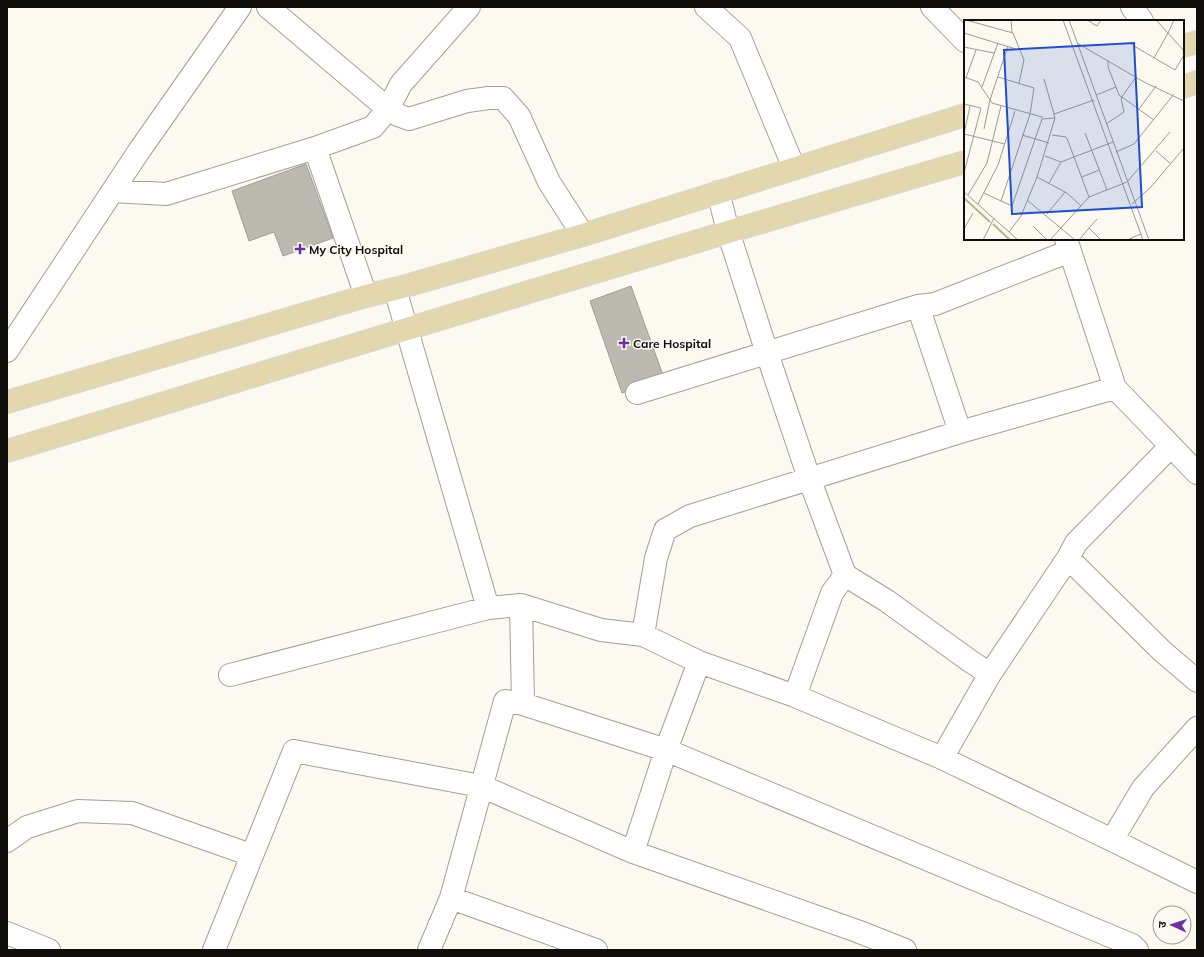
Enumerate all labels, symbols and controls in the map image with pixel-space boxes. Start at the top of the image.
inset map [964,20,1184,240]
place label: My City Hospital [309,242,403,257]
marker: My City Hospital [294,243,306,255]
place label: Care Hospital [633,336,711,351]
marker: Care Hospital [618,337,630,349]
north arrow [1152,905,1192,945]
text: उ [1155,920,1169,928]

